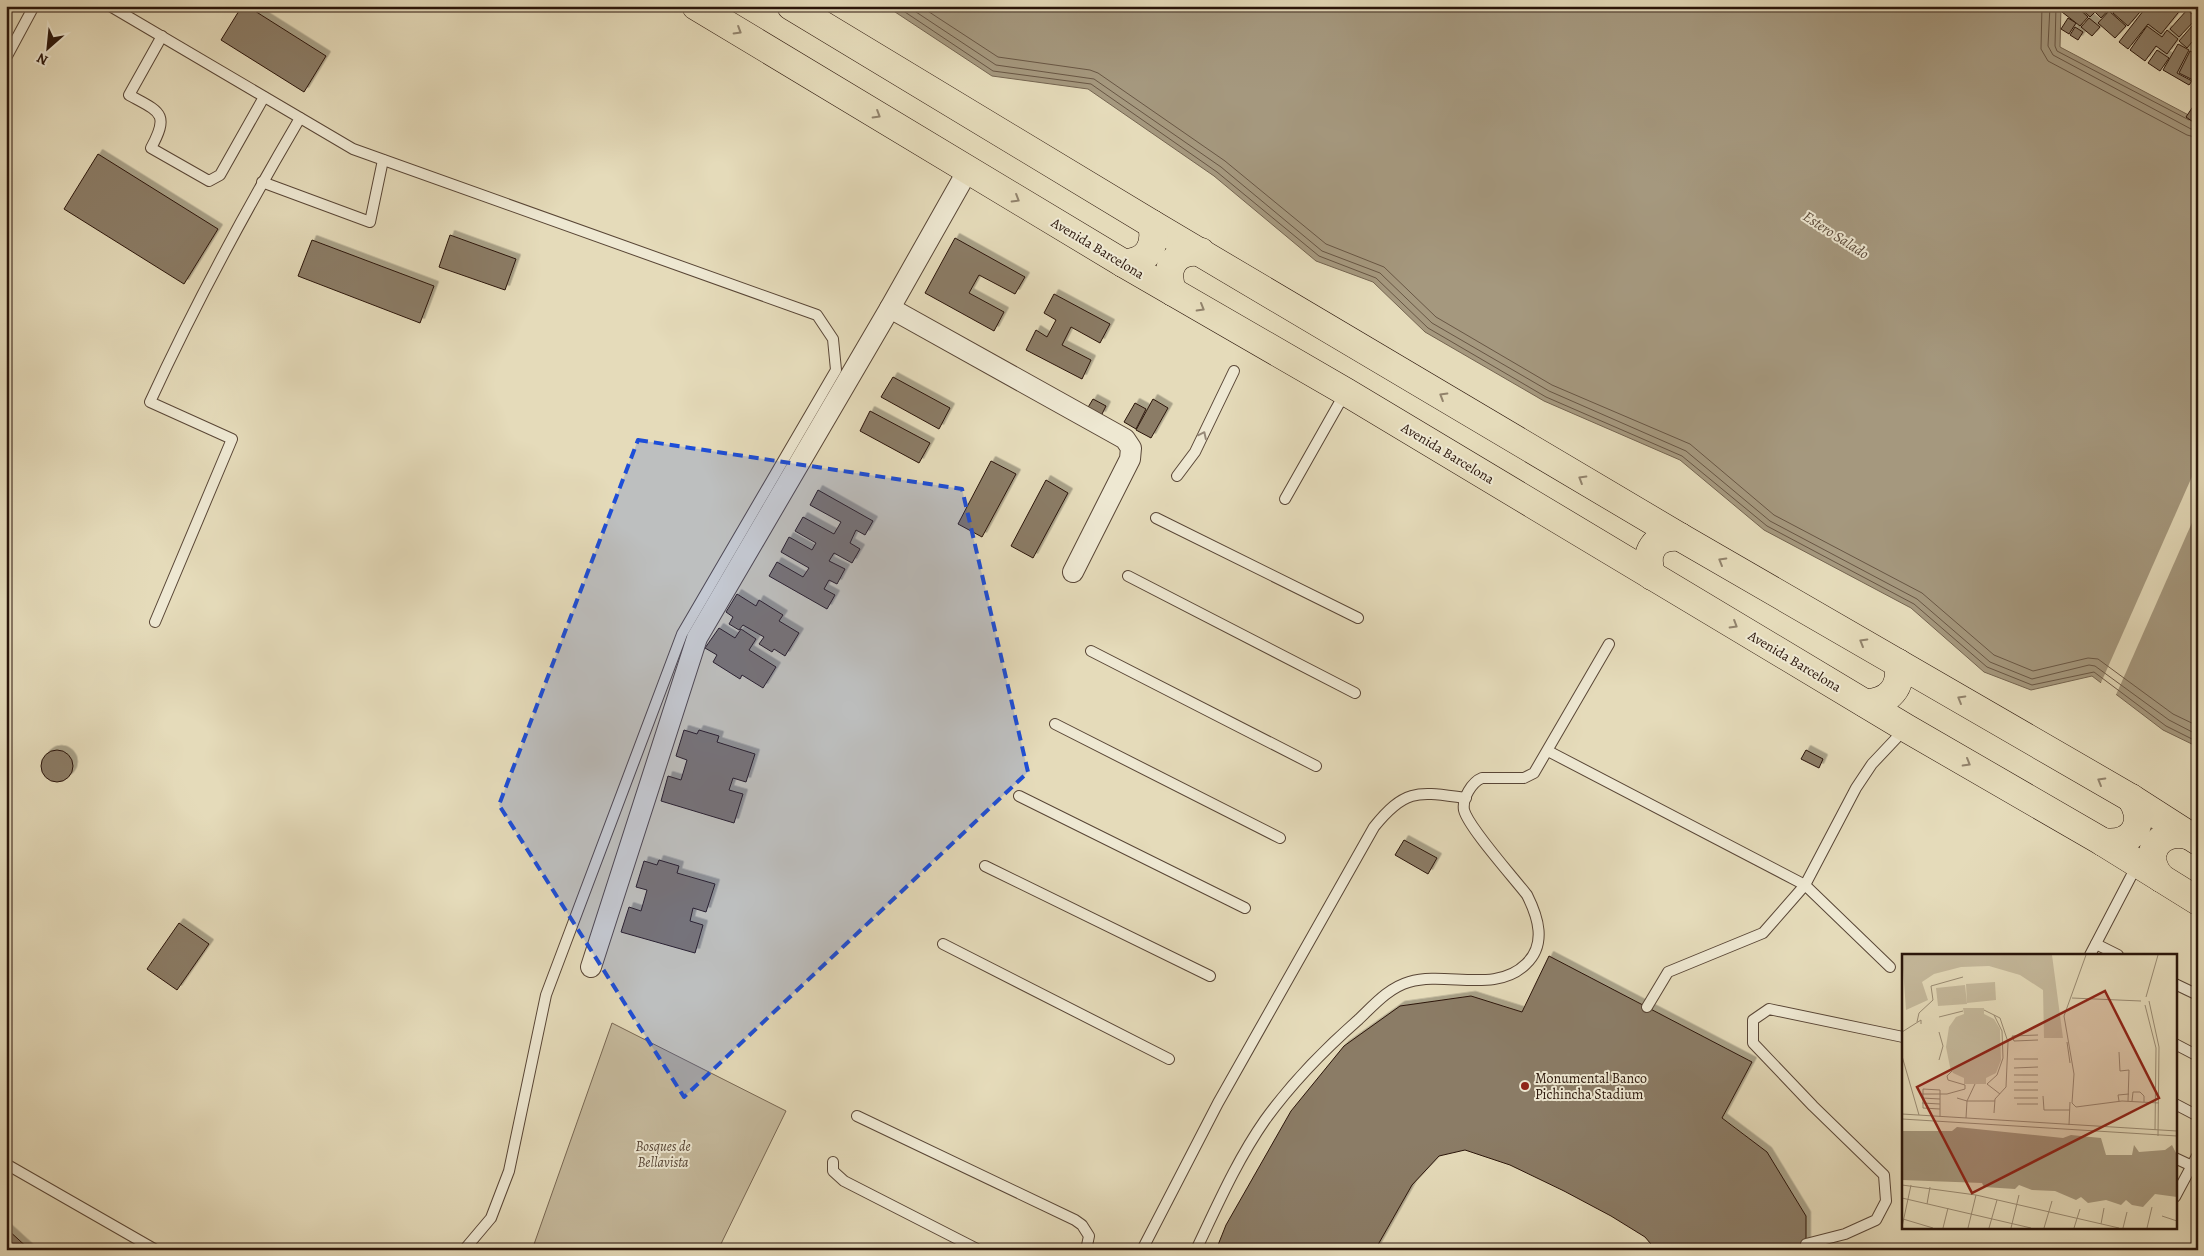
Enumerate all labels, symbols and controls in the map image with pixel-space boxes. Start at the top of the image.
north arrow [22,22,72,72]
one-way arrow [732,25,741,35]
text: N [33,48,51,70]
one-way arrow [871,109,880,119]
one-way arrow [1011,192,1020,202]
water label: Estero Salado [1799,206,1873,264]
street label: Avenida Barcelona [1047,213,1148,284]
one-way arrow [1196,302,1205,312]
one-way arrow [1439,392,1448,402]
street label: Avenida Barcelona [1397,418,1498,489]
one-way arrow [1197,431,1207,440]
one-way arrow [1579,475,1588,485]
one-way arrow [1719,558,1728,568]
one-way arrow [1728,619,1737,629]
street label: Avenida Barcelona [1744,626,1845,697]
one-way arrow [1859,639,1868,649]
one-way arrow [1958,696,1967,706]
one-way arrow [1961,757,1970,767]
one-way arrow [2098,778,2107,788]
inset map [1902,954,2176,1228]
place label: Monumental Banco Pichincha Stadium [1535,1069,1647,1104]
marker: Monumental Banco Pichincha Stadium [1519,1080,1531,1092]
park label: Bosques de Bellavista [636,1137,690,1172]

